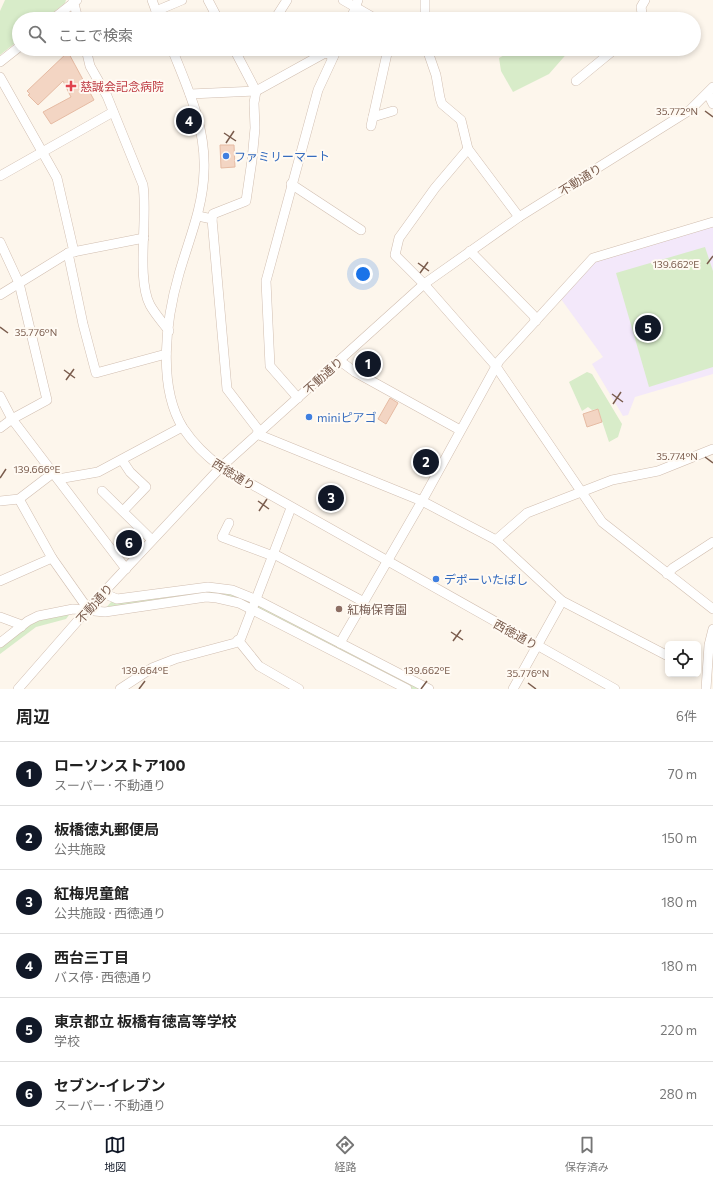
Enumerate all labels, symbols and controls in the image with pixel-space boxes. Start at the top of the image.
search box [12,12,701,56]
icon: search [26,23,48,45]
text: ここで検索 [58,26,133,44]
place label: 慈誠会記念病院 [80,79,164,93]
marker: 慈誠会記念病院 [65,80,77,92]
text: 35.772°N [656,105,698,117]
pin: 4 [176,106,202,136]
place label: ファミリーマート [234,149,330,163]
marker: ファミリーマート [221,151,231,161]
street label: 不動通り [556,160,604,198]
text: 139.662°E [653,258,699,270]
your location [353,264,373,284]
pin: 5 [635,313,661,343]
text: 35.776°N [15,326,57,338]
pin: 1 [355,349,381,379]
street label: 不動通り [300,354,346,396]
place label: miniピアゴ [317,410,377,424]
marker: miniピアゴ [304,412,314,422]
pin: 2 [413,447,439,477]
text: 35.774°N [656,450,698,462]
street label: 西徳通り [210,455,258,493]
text: 139.666°E [14,463,61,475]
pin: 3 [318,483,344,513]
pin: 6 [116,528,142,558]
place label: デポーいたばし [444,572,528,586]
marker: デポーいたばし [431,574,441,584]
street label: 不動通り [73,580,115,626]
place label: 紅梅保育園 [347,602,407,616]
marker: 紅梅保育園 [334,604,344,614]
street label: 西徳通り [492,616,540,652]
map controls [665,641,701,677]
button: locate [665,641,701,677]
text: 139.664°E [122,664,168,676]
text: 139.662°E [404,664,450,676]
text: 35.776°N [507,667,549,679]
text: 周辺 [16,706,50,727]
text: 6件 [676,708,697,724]
text: ローソンストア100 [54,756,185,774]
text: 1 [26,766,32,782]
text: 70 m [668,766,697,782]
text: スーパー · 不動通り [54,777,166,793]
text: 板橋徳丸郵便局 [54,820,159,838]
text: 2 [25,830,33,846]
text: 150 m [662,830,697,846]
text: 公共施設 [54,841,106,857]
text: 紅梅児童館 [54,884,129,902]
text: 3 [25,894,33,910]
text: 180 m [661,894,697,910]
text: 公共施設 · 西徳通り [54,905,166,921]
text: 西台三丁目 [54,948,129,966]
text: 4 [25,958,33,974]
text: 180 m [661,958,697,974]
text: バス停 · 西徳通り [54,969,153,985]
text: 東京都立 板橋有徳高等学校 [54,1012,237,1030]
text: 5 [25,1022,33,1038]
text: 220 m [660,1022,697,1038]
text: 学校 [54,1033,80,1049]
text: セブン-イレブン [54,1076,165,1094]
text: 6 [25,1086,33,1102]
text: 280 m [660,1086,697,1102]
text: スーパー · 不動通り [54,1097,166,1113]
tab: 地図 [104,1134,126,1174]
tab: 経路 [334,1134,356,1174]
tab: 保存済み [565,1134,609,1174]

